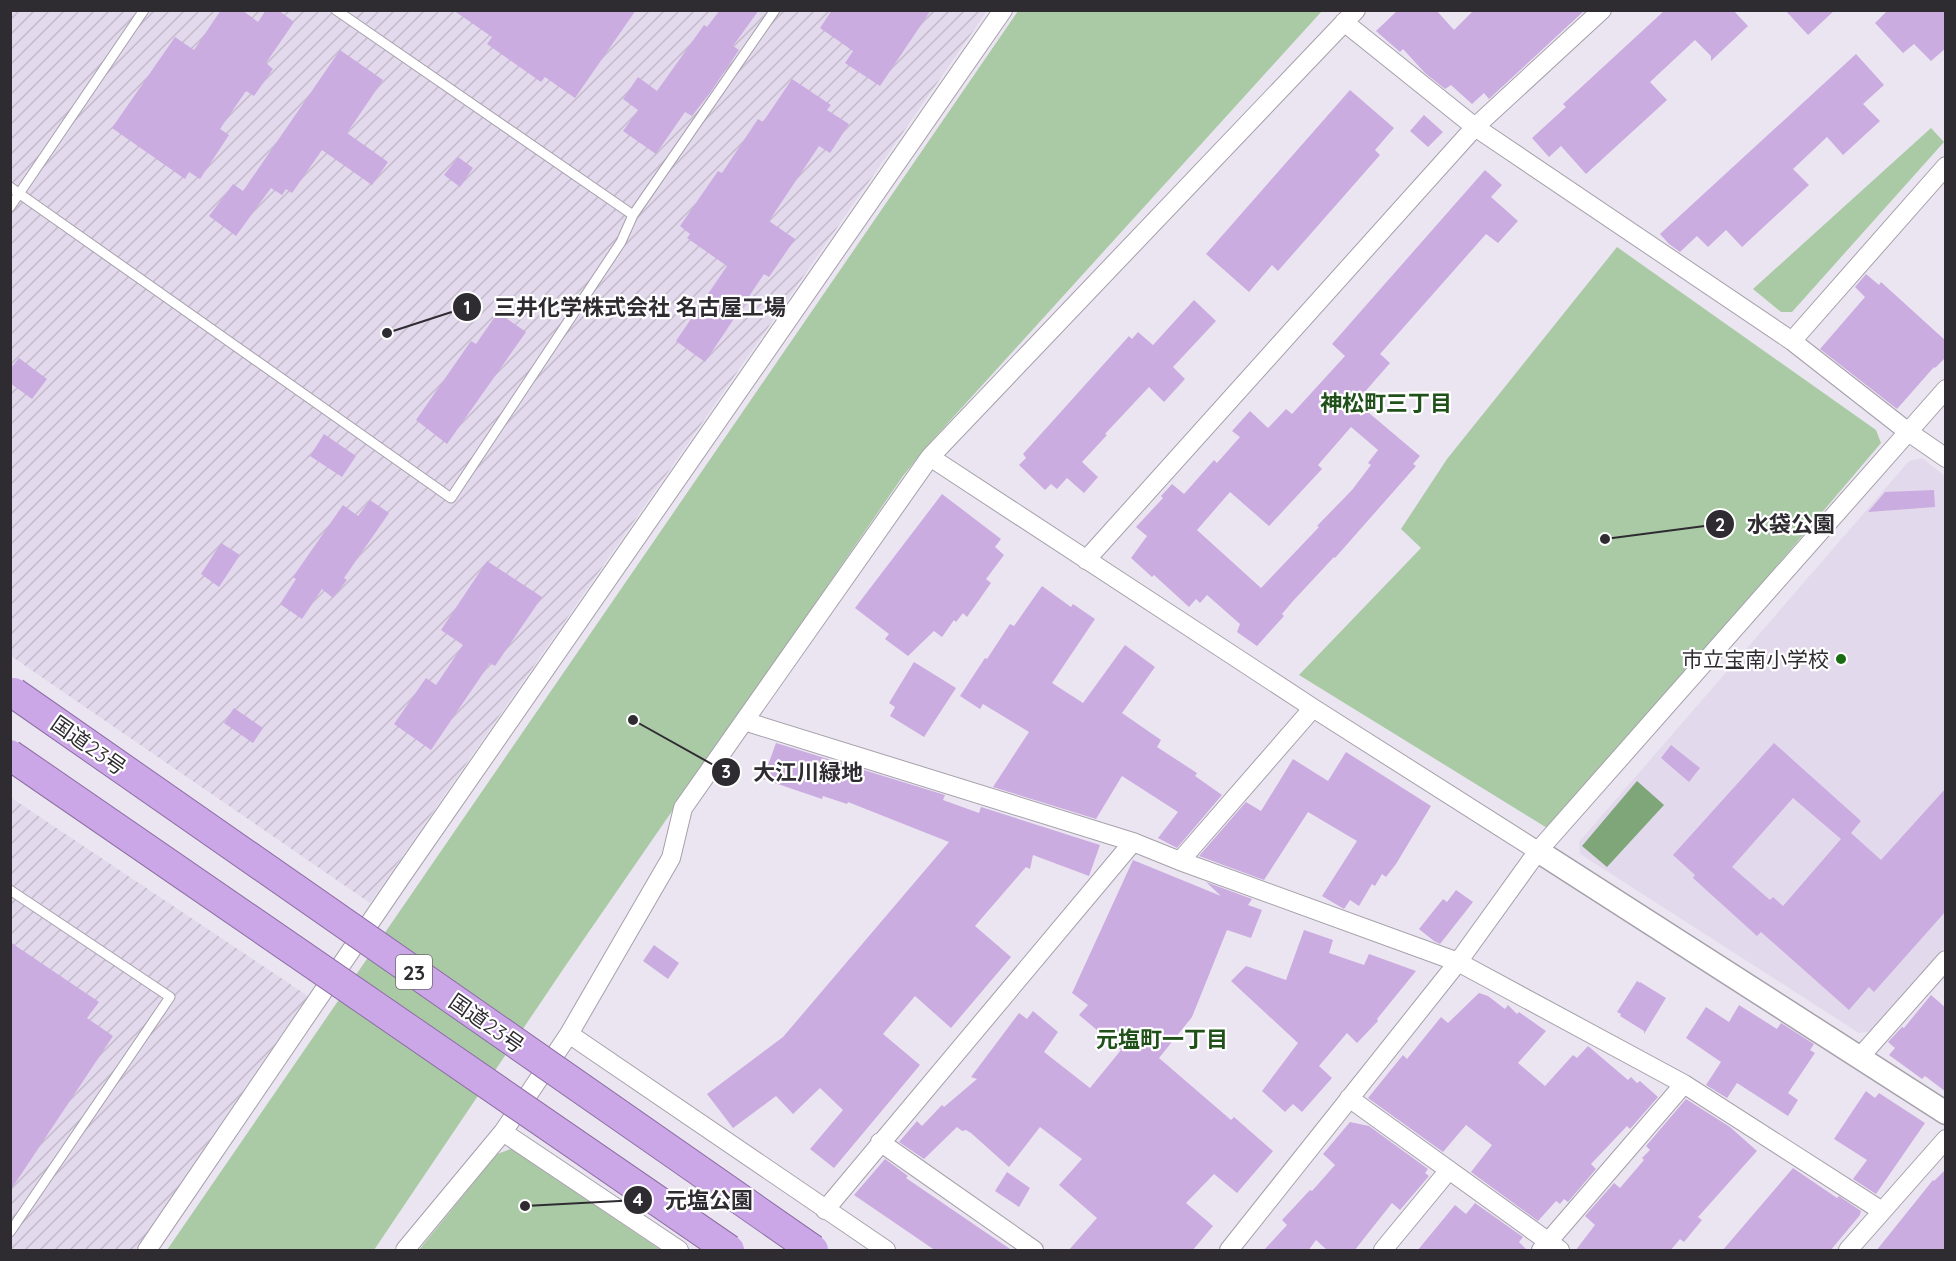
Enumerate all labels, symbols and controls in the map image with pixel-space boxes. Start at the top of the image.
callout: 三井化学株式会社 名古屋工場 [452,287,798,327]
text: 三井化学株式会社 名古屋工場 [494,293,786,321]
text: 1 [463,296,471,319]
district label: 神松町三丁目 [1320,389,1452,417]
callout: 水袋公園 [1705,504,1847,544]
text: 水袋公園 [1747,510,1835,538]
text: 2 [1715,513,1725,536]
place label: 市立宝南小学校 [1682,646,1829,672]
marker: 市立宝南小学校 [1834,652,1848,666]
street label: 国道23号 [46,710,132,780]
callout: 大江川緑地 [711,752,875,792]
text: 大江川緑地 [753,758,863,786]
text: 3 [721,760,731,783]
road number: 23 [396,955,432,989]
street label: 国道23号 [444,988,530,1058]
district label: 元塩町一丁目 [1096,1025,1228,1053]
callout: 元塩公園 [623,1180,765,1220]
text: 元塩公園 [665,1186,753,1214]
text: 4 [633,1188,644,1211]

